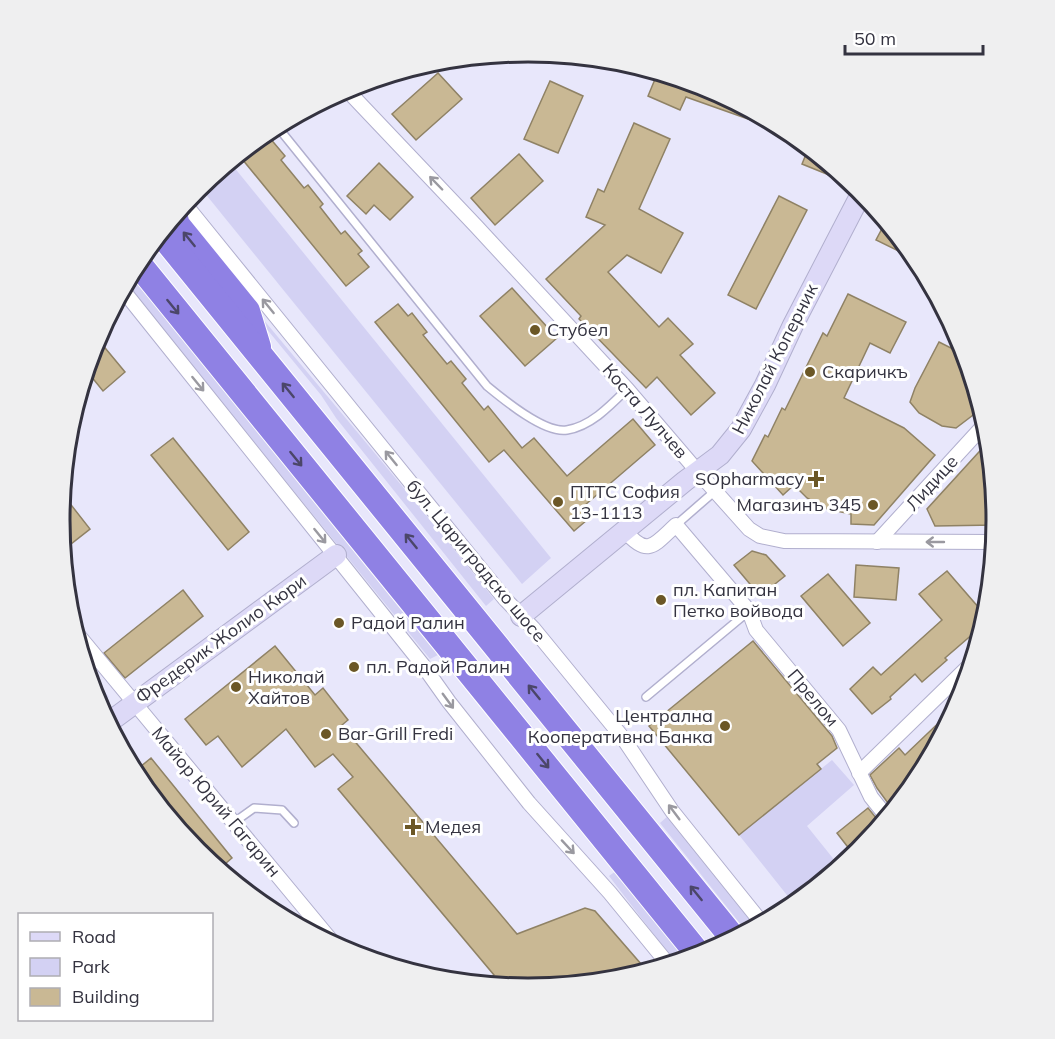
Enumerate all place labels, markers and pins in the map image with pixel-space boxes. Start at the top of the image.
place label: Стубел [547,318,608,341]
marker: Стубел [528,323,542,337]
place label: Скаричкъ [822,360,908,383]
marker: Скаричкъ [803,365,817,379]
place label: SOpharmacy [695,467,804,490]
marker: SOpharmacy [809,472,823,486]
place label: ПТТС София 13-1113 [570,480,680,524]
place label: Магазинъ 345 [737,493,861,516]
marker: ПТТС София 13-1113 [551,495,565,509]
marker: Магазинъ 345 [866,498,880,512]
place label: пл. Капитан Петко войвода [673,578,803,622]
marker: пл. Капитан Петко войвода [654,593,668,607]
place label: Радой Ралин [351,611,465,634]
marker: Радой Ралин [332,616,346,630]
place label: пл. Радой Ралин [366,655,510,678]
marker: пл. Радой Ралин [347,660,361,674]
place label: Николай Хайтов [248,665,325,709]
marker: Николай Хайтов [229,680,243,694]
place label: Централна Кооперативна Банка [528,704,713,748]
marker: Централна Кооперативна Банка [718,719,732,733]
place label: Bar-Grill Fredi [338,722,453,745]
marker: Bar-Grill Fredi [319,727,333,741]
place label: Медея [425,815,481,838]
marker: Медея [406,820,420,834]

